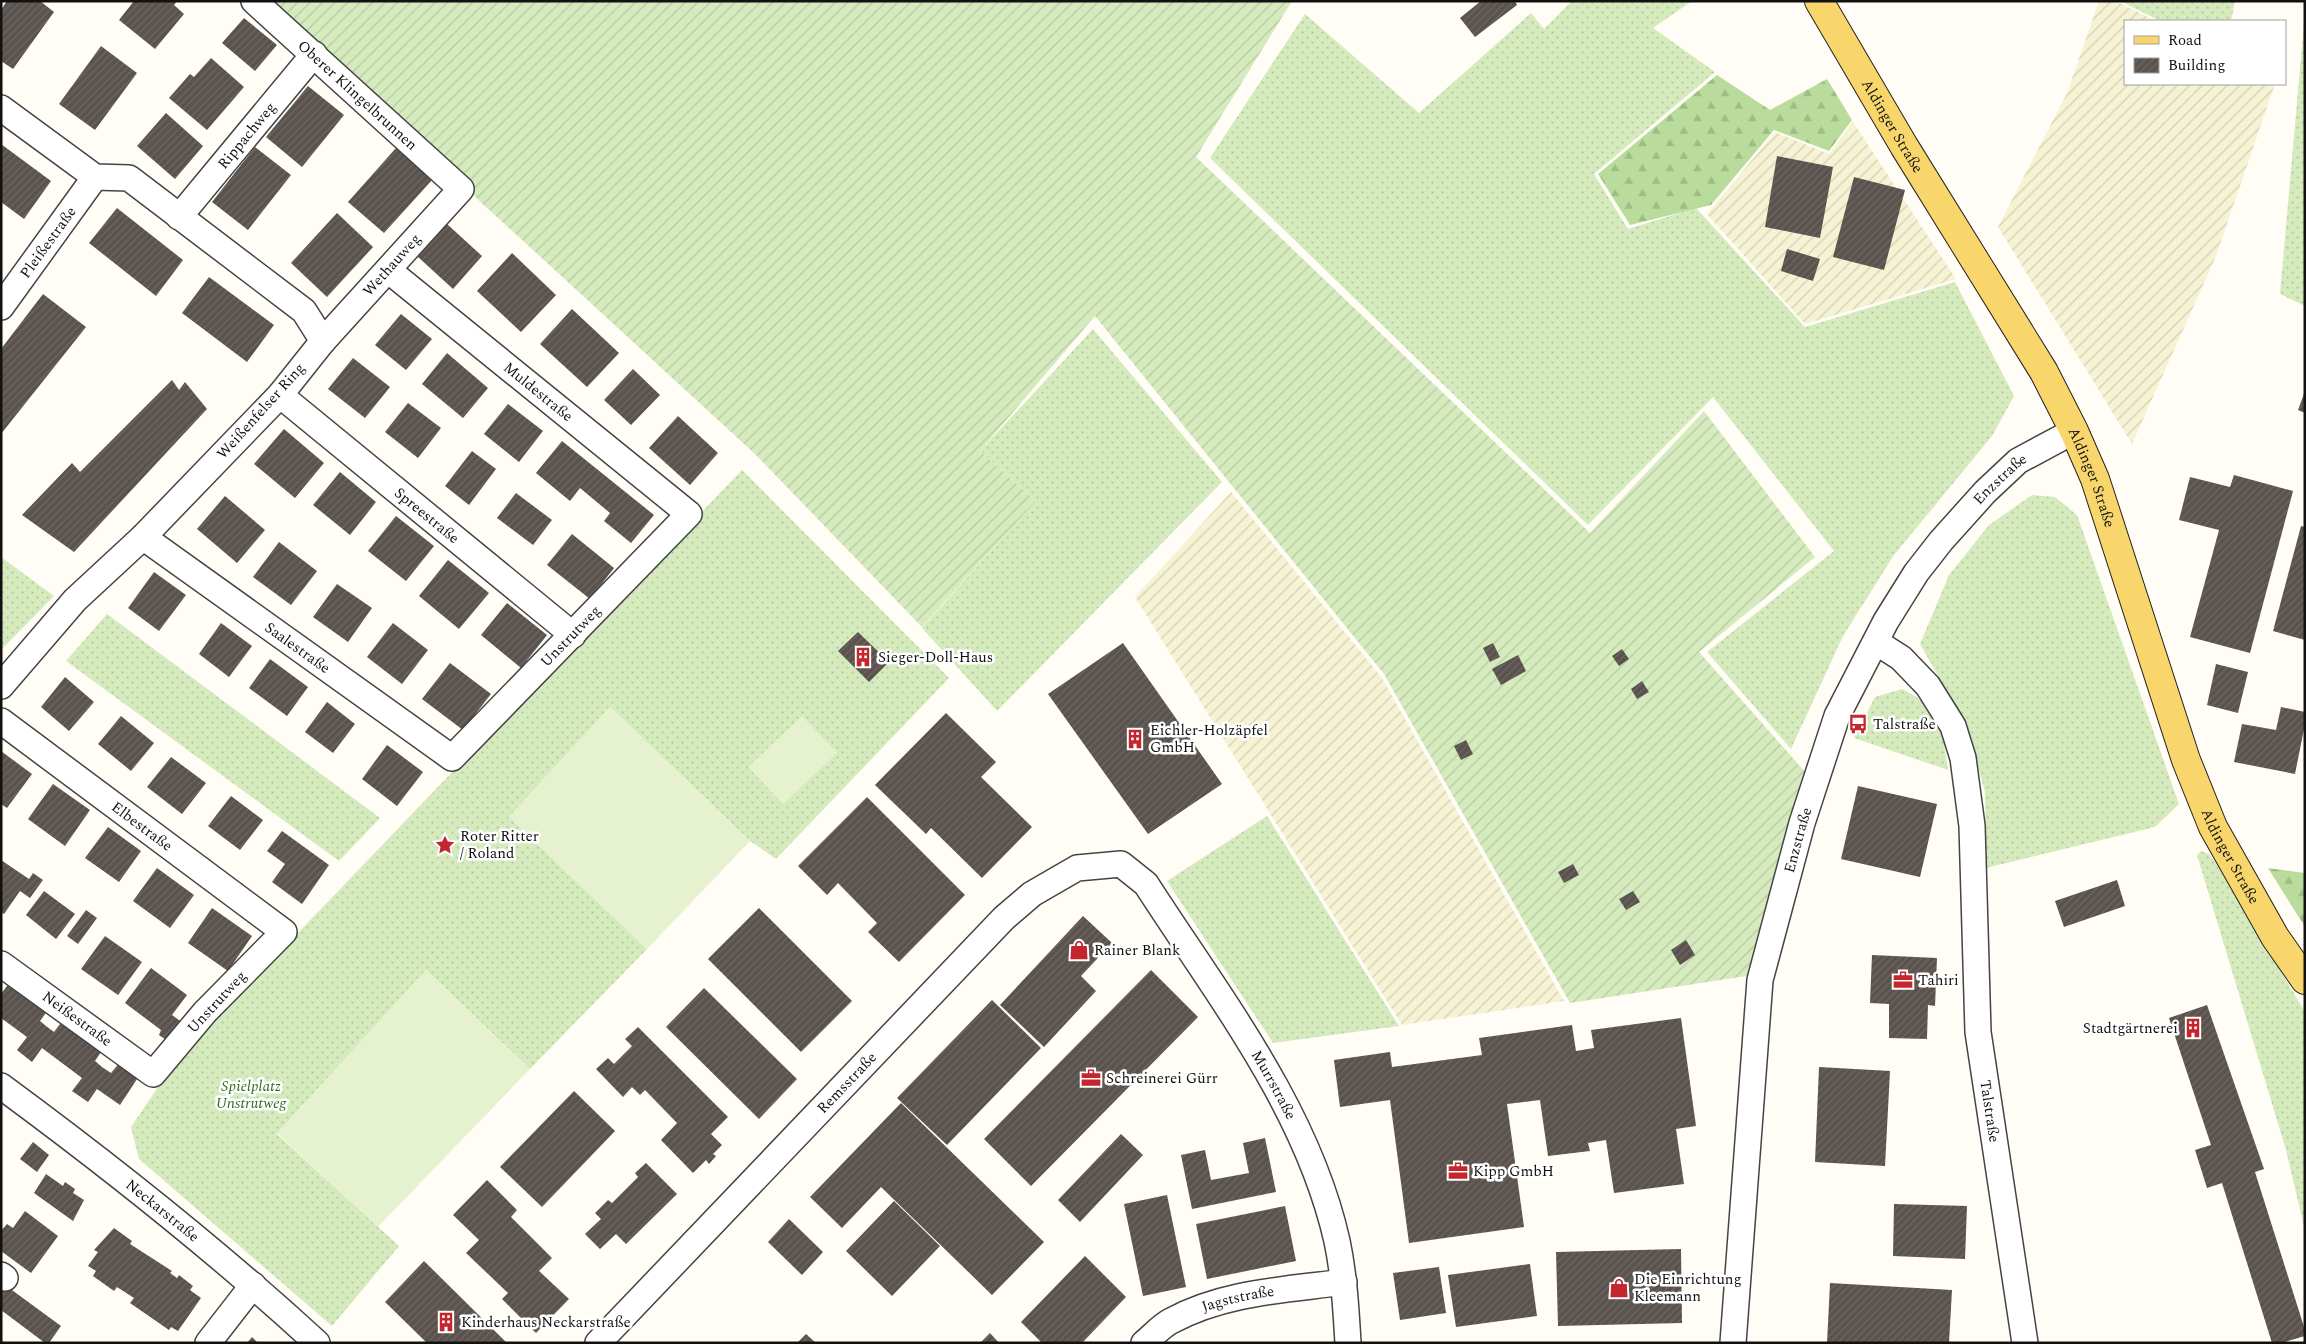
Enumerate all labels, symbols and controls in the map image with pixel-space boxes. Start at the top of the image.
legend [2124,20,2286,85]
text: Road [2168,29,2202,52]
street label: Oberer Klingelbrunnen [292,34,423,156]
text: Building [2168,54,2225,77]
street label: Aldinger Straße [1856,75,1929,177]
street label: Rippachweg [212,97,282,174]
street label: Pleißestraße [14,201,82,283]
street label: Wethauweg [357,228,427,302]
street label: Muldestraße [498,357,578,427]
street label: Weißenfelser Ring [211,358,311,464]
street label: Aldinger Straße [2062,424,2121,530]
street label: Enzstraße [1967,447,2031,510]
street label: Spreestraße [389,482,465,549]
street label: Unstrutweg [535,600,606,672]
street label: Saalestraße [260,616,335,679]
building icon: Sieger-Doll-Haus [852,646,874,668]
place label: Sieger-Doll-Haus [878,646,993,669]
bus stop icon: Talstraße [1847,713,1869,735]
place label: Talstraße [1873,713,1936,736]
place label: Eichler-Holzäpfel GmbH [1150,719,1268,759]
building icon: Eichler-Holzäpfel GmbH [1124,728,1146,750]
street label: Elbestraße [107,796,178,857]
street label: Enzstraße [1778,804,1818,875]
street label: Aldinger Straße [2195,805,2266,908]
place label: Roter Ritter / Roland [460,825,539,865]
place icon: Roter Ritter / Roland [434,834,456,856]
shop icon: Rainer Blank [1068,939,1090,961]
place label: Rainer Blank [1094,939,1180,962]
street label: Unstrutweg [182,965,252,1039]
office icon: Tahiri [1892,969,1914,991]
place label: Tahiri [1918,969,1959,992]
street label: Neißestraße [37,986,117,1052]
place label: Stadtgärtnerei [2083,1017,2178,1040]
building icon: Stadtgärtnerei [2182,1017,2204,1039]
street label: Murrstraße [1245,1046,1302,1123]
street label: Remsstraße [811,1047,882,1119]
office icon: Schreinerei Gürr [1080,1067,1102,1089]
place label: Schreinerei Gürr [1106,1067,1218,1090]
park label: Spielplatz Unstrutweg [216,1075,288,1115]
street label: Talstraße [1974,1078,2006,1144]
office icon: Kipp GmbH [1447,1160,1469,1182]
place label: Kipp GmbH [1473,1160,1554,1183]
street label: Neckarstraße [121,1173,205,1248]
place label: Die Einrichtung Kleemann [1634,1268,1742,1308]
shop icon: Die Einrichtung Kleemann [1608,1277,1630,1299]
street label: Jagststraße [1198,1279,1276,1318]
building icon: Kinderhaus Neckarstraße [435,1311,457,1333]
place label: Kinderhaus Neckarstraße [461,1311,631,1334]

